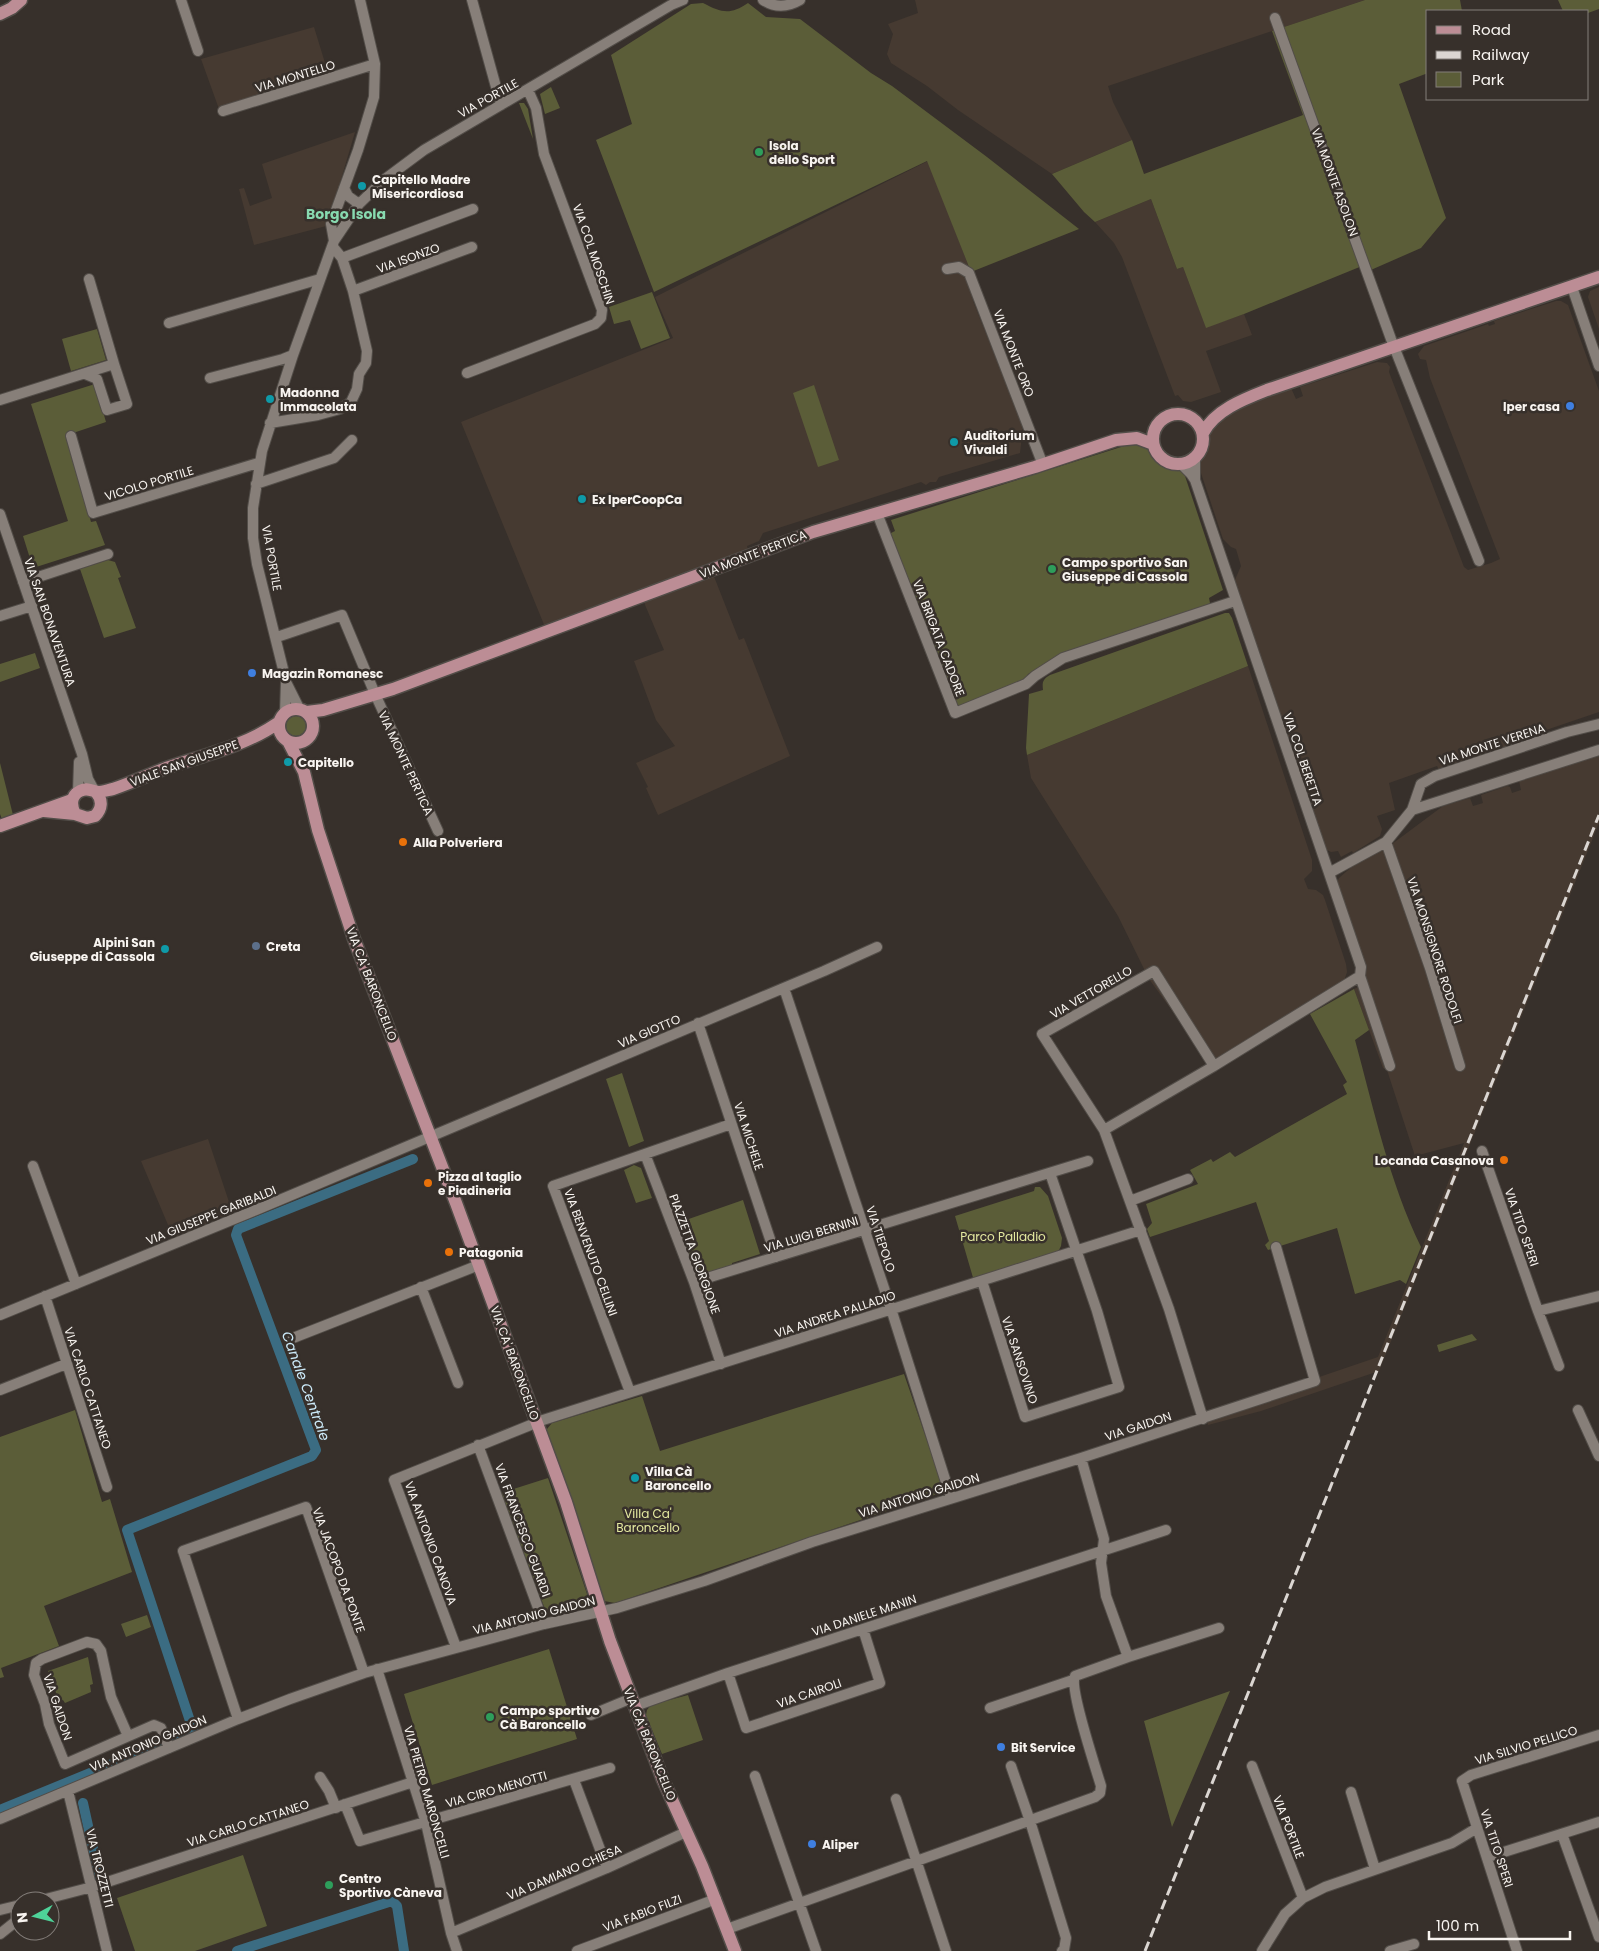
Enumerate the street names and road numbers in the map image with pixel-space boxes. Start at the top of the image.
street label: VIA MONTELLO [253,56,337,96]
street label: VIA PORTILE [455,74,521,122]
street label: VIA MONTE ASOLON [1308,126,1362,238]
street label: VIA COL MOSCHIN [569,201,619,307]
street label: VIA ISONZO [374,239,442,277]
street label: VIA MONTE ORO [989,307,1039,399]
street label: VICOLO PORTILE [103,461,195,505]
street label: VIA PORTILE [258,524,286,592]
street label: VIA MONTE PERTICA [697,526,809,582]
street label: VIA SAN BONAVENTURA [20,555,80,689]
street label: VIA BRIGATA CADORE [909,577,969,699]
street label: VIA MONTE PERTICA [374,708,438,818]
street label: VIA COL BERETTA [1279,710,1327,808]
street label: VIA MONTE VERENA [1437,719,1547,769]
street label: VIALE SAN GIUSEPPE [127,735,241,791]
street label: VIA MONSIGNORE RODOLFI [1403,874,1467,1026]
street label: VIA CA' BARONCELLO [342,925,402,1043]
street label: VIA VETTORELLO [1047,962,1135,1022]
street label: VIA GIOTTO [615,1010,683,1052]
street label: VIA MICHELE [730,1100,768,1172]
street label: VIA GIUSEPPE GARIBALDI [143,1181,279,1249]
street label: VIA BENVENUTO CELLINI [560,1186,622,1318]
street label: VIA TITO SPERI [1501,1186,1543,1268]
street label: PIAZZETTA GIORGIONE [665,1192,725,1316]
street label: VIA TIEPOLO [862,1204,900,1274]
street label: VIA LUIGI BERNINI [762,1212,860,1256]
street label: VIA ANDREA PALLADIO [772,1286,898,1342]
street label: VIA CA' BARONCELLO [486,1303,544,1423]
street label: VIA SANSOVINO [998,1314,1042,1406]
street label: VIA CARLO CATTANEO [60,1325,116,1451]
street label: VIA GAIDON [1103,1407,1173,1445]
street label: VIA FRANCESCO GUARDI [491,1461,555,1599]
street label: VIA ANTONIO GAIDON [856,1469,982,1521]
street label: VIA ANTONIO CANOVA [401,1479,461,1607]
street label: VIA JACOPO DA PONTE [308,1505,370,1635]
street label: VIA DANIELE MANIN [809,1590,919,1640]
street label: VIA ANTONIO GAIDON [471,1592,597,1638]
street label: VIA GAIDON [39,1672,77,1742]
street label: VIA CAIROLI [774,1674,844,1712]
street label: VIA CA' BARONCELLO [620,1685,680,1803]
street label: VIA ANTONIO GAIDON [87,1711,209,1775]
street label: VIA SILVIO PELLICO [1473,1721,1579,1769]
street label: VIA PIETRO MARONCELLI [400,1724,454,1860]
street label: VIA CIRO MENOTTI [443,1766,549,1812]
street label: VIA PORTILE [1269,1793,1309,1861]
street label: VIA CARLO CATTANEO [185,1795,311,1851]
street label: VIA TITO SPERI [1476,1807,1518,1889]
street label: VIA TROZZETTI [82,1827,118,1909]
street label: VIA DAMIANO CHIESA [504,1840,624,1904]
street label: VIA FABIO FILZI [600,1890,684,1936]

